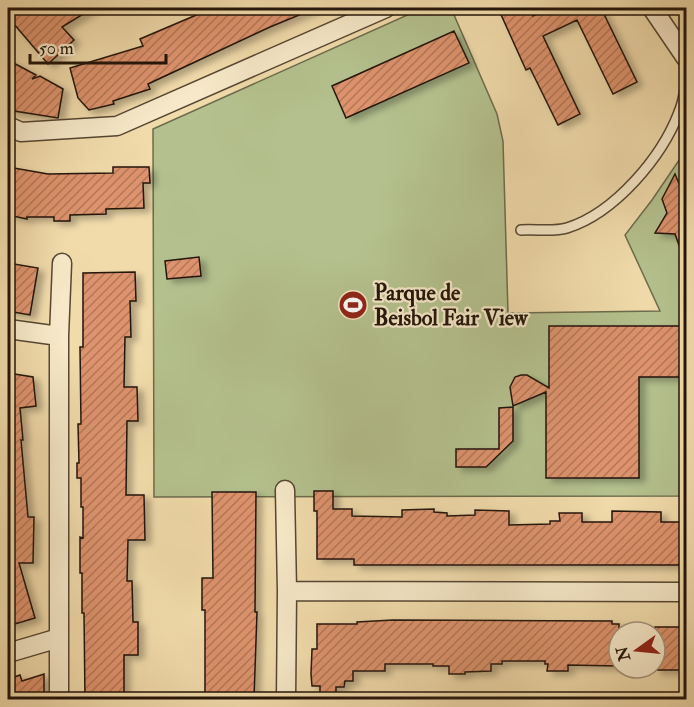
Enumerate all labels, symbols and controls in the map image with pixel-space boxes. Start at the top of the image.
scale bar [30,27,166,65]
text: 50 m [39,37,74,60]
place label: Parque de Beisbol Fair View [374,279,529,332]
sports icon: Parque de Beisbol Fair View [337,289,369,321]
north arrow [607,620,667,680]
text: N [612,643,635,664]

